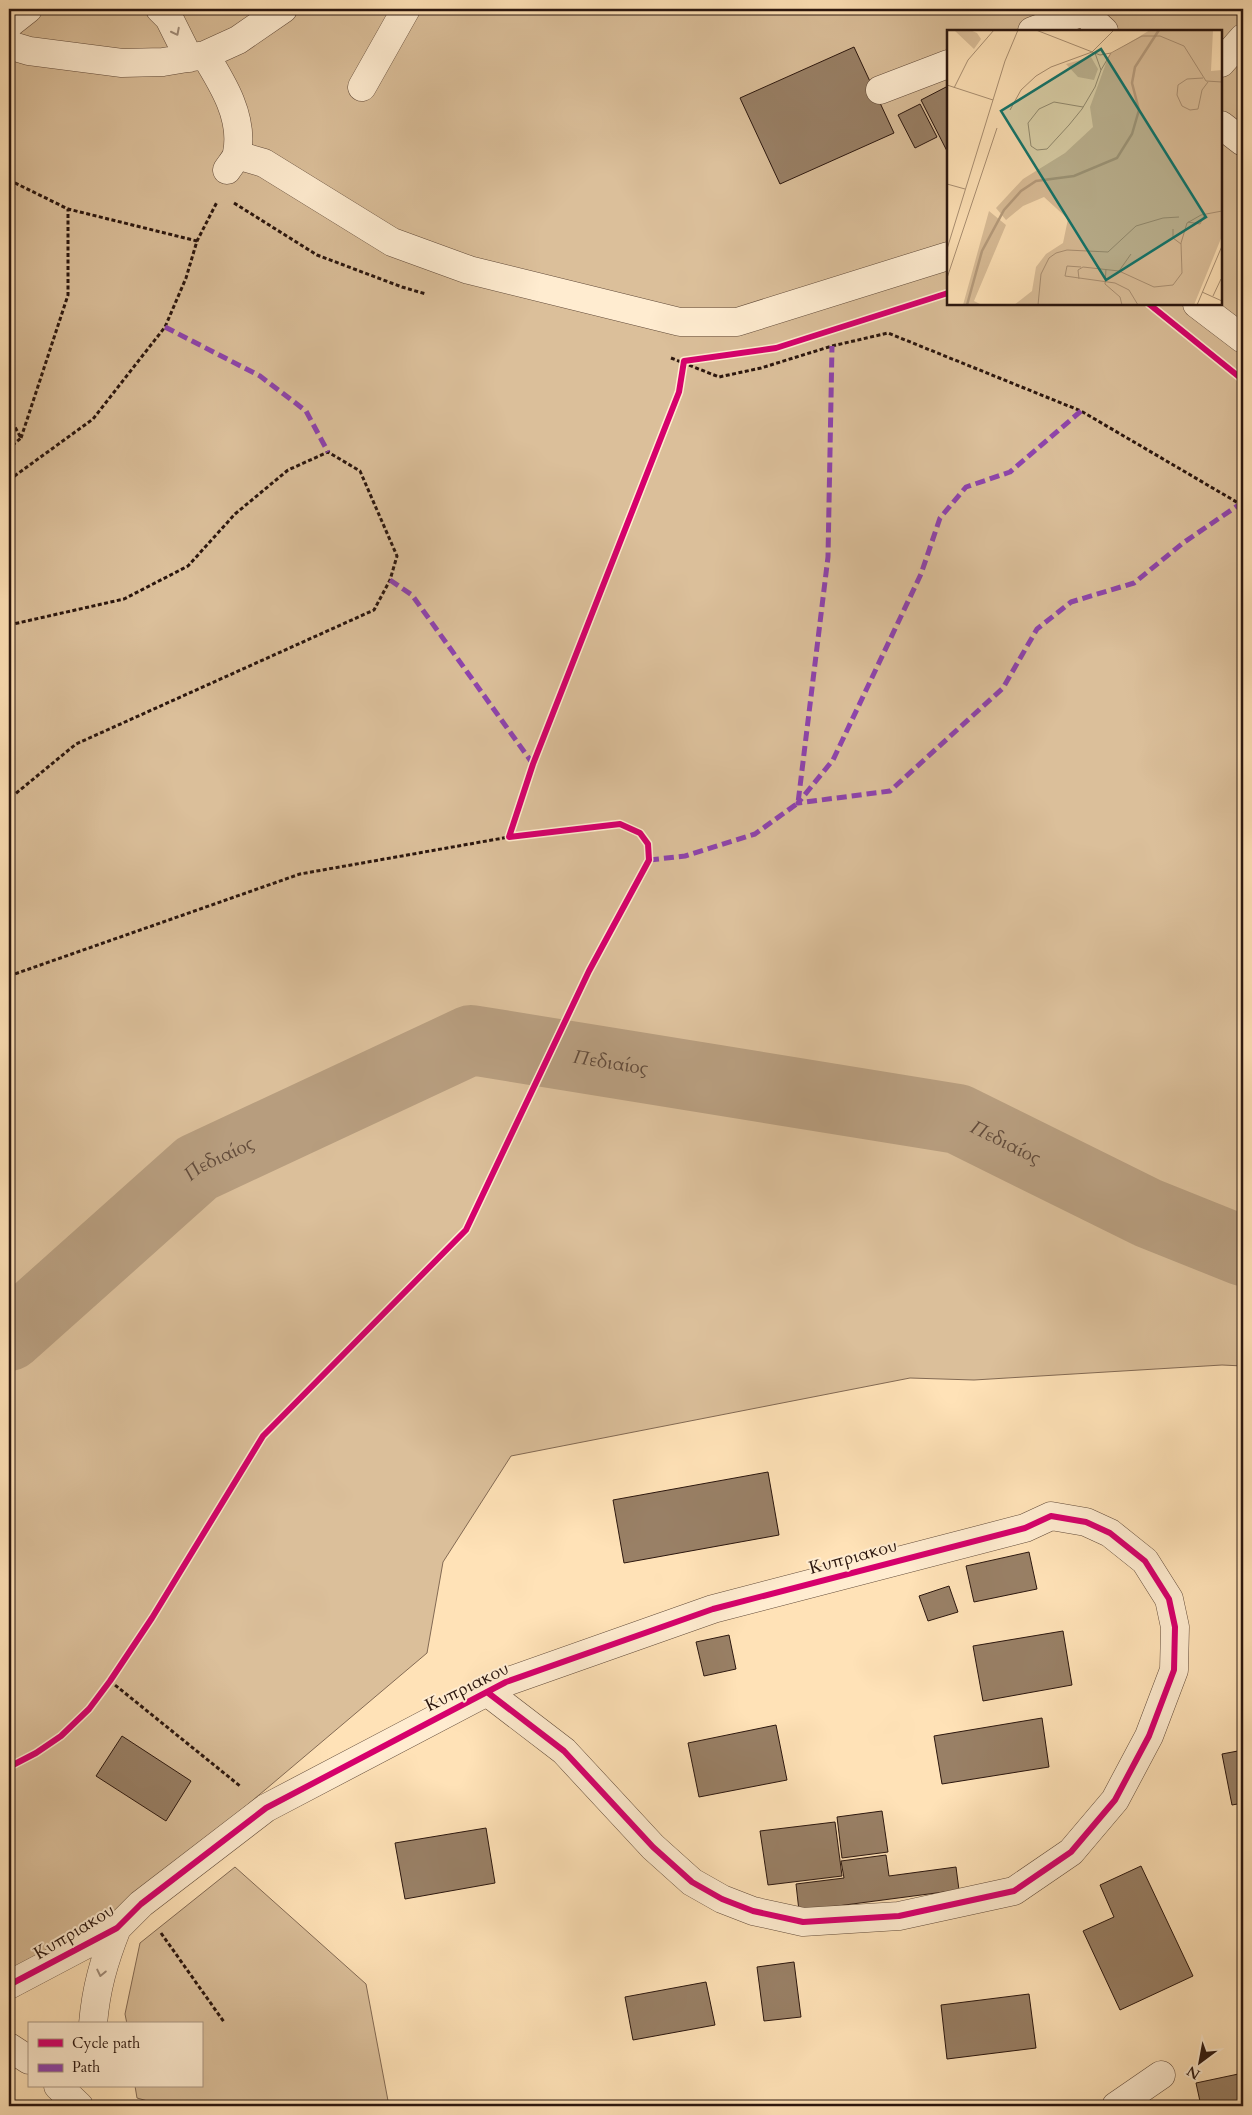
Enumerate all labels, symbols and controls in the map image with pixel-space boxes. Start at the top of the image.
one-way arrow [170,27,180,36]
inset map [947,30,1222,305]
water label: Πεδιαίος [571,1044,650,1082]
water label: Πεδιαίος [966,1114,1045,1171]
water label: Πεδιαίος [178,1130,258,1187]
street label: Κυπριακου [806,1533,900,1581]
street label: Κυπριακου [421,1656,513,1718]
street label: Κυπριακου [29,1898,119,1966]
one-way arrow [96,1969,106,1978]
legend [28,2022,202,2088]
text: Cycle path [72,2033,141,2053]
north arrow [1174,2038,1224,2088]
text: Path [72,2057,101,2077]
text: N [1183,2061,1204,2084]

